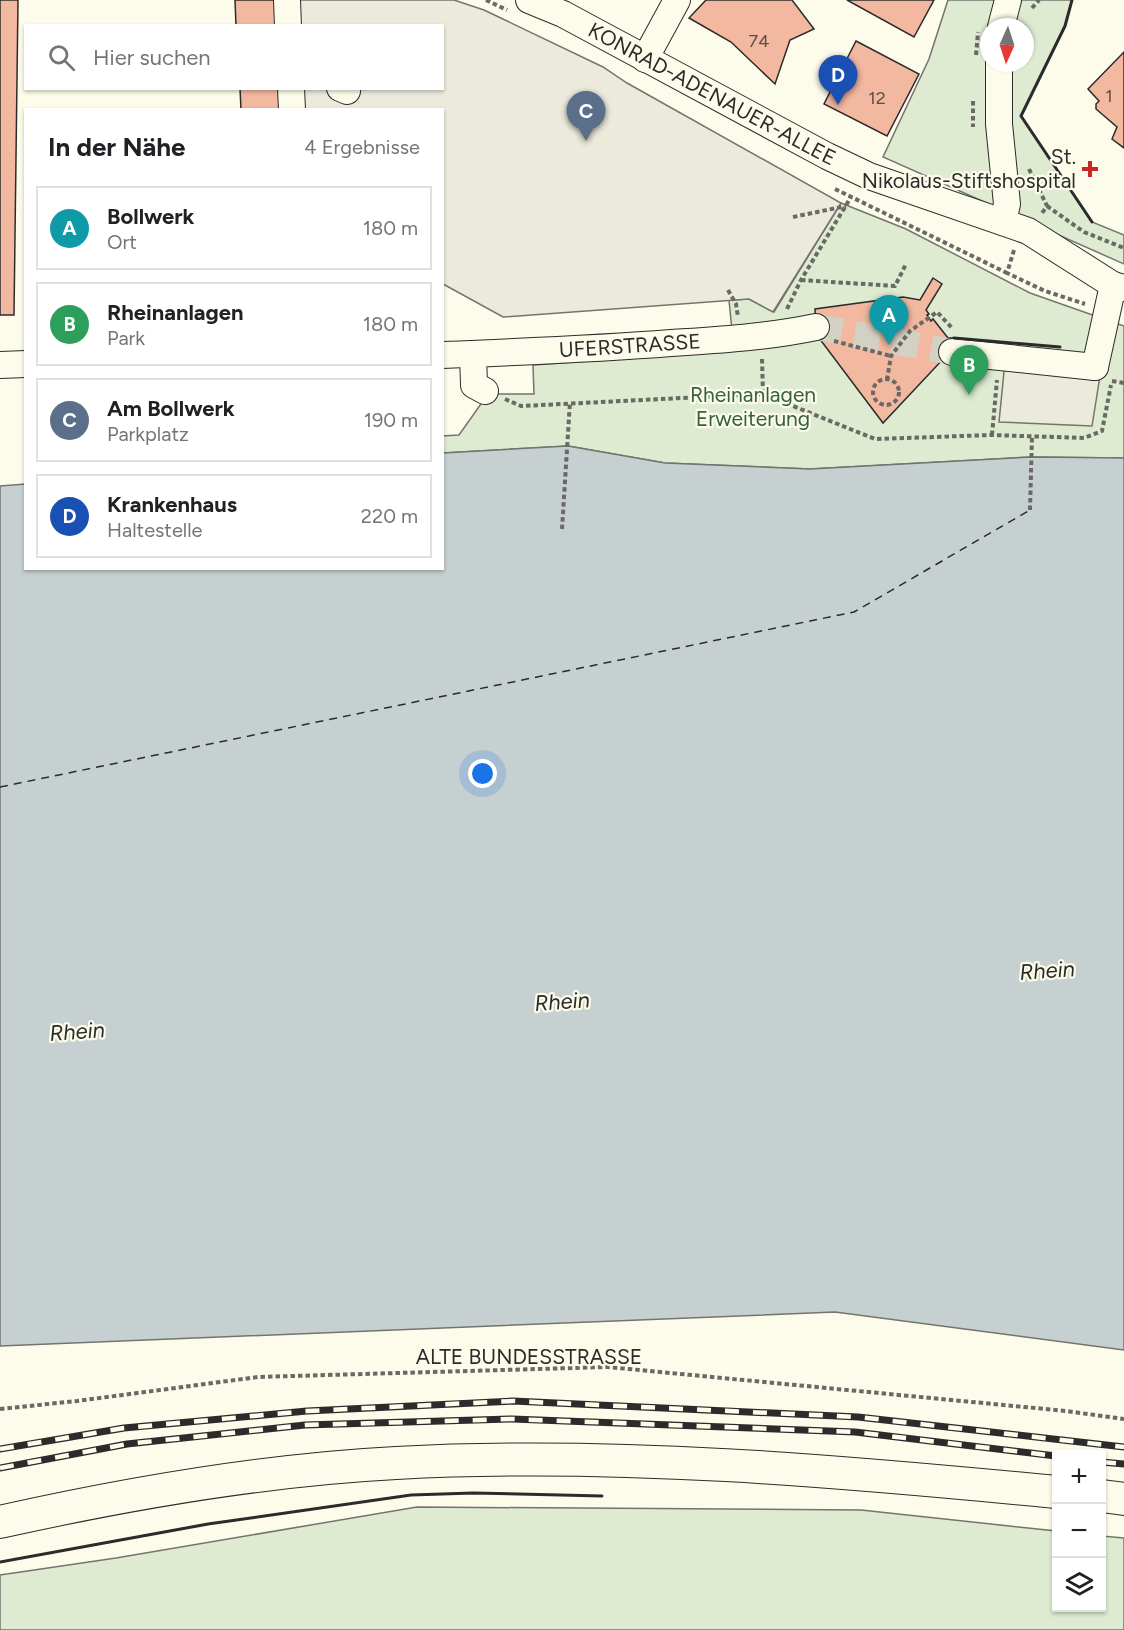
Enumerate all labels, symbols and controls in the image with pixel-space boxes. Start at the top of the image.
street label: KONRAD-ADENAUER-ALLEE [584,18,840,170]
north arrow [980,18,1034,72]
search box [24,24,444,90]
house number: 74 [749,30,769,52]
icon: search [45,41,78,74]
text: Hier suchen [93,44,211,71]
pin: D [818,56,858,105]
house number: 1 [1105,85,1113,107]
house number: 12 [868,87,886,109]
pin: C [566,92,606,141]
text: In der Nähe [48,131,185,163]
text: 4 Ergebnisse [304,135,420,159]
place label: St. Nikolaus-Stiftshospital [862,144,1076,193]
marker: St. Nikolaus-Stiftshospital [1081,160,1099,178]
text: Bollwerk [107,203,194,230]
text: A [62,216,77,240]
text: 180 m [363,216,418,240]
text: Ort [107,230,137,254]
pin: A [870,296,908,345]
text: Rheinanlagen [107,299,243,326]
text: B [63,312,76,336]
text: 180 m [363,312,418,336]
text: Park [107,326,145,350]
street label: UFERSTRASSE [558,328,701,362]
pin: B [950,346,988,395]
park label: Rheinanlagen Erweiterung [690,382,816,431]
text: Am Bollwerk [107,395,235,422]
text: C [62,408,77,432]
text: 190 m [364,408,418,432]
text: Parkplatz [107,422,189,446]
text: Krankenhaus [107,491,237,518]
text: D [63,504,77,528]
text: 220 m [361,504,418,528]
text: Haltestelle [107,518,203,542]
your location [468,759,497,788]
water label: Rhein [1018,955,1076,986]
water label: Rhein [533,986,591,1017]
water label: Rhein [48,1016,106,1047]
street label: ALTE BUNDESSTRASSE [416,1344,642,1369]
map controls [1052,1450,1106,1612]
button: + [1052,1450,1106,1504]
button: − [1052,1504,1106,1558]
button: layers [1052,1558,1106,1612]

